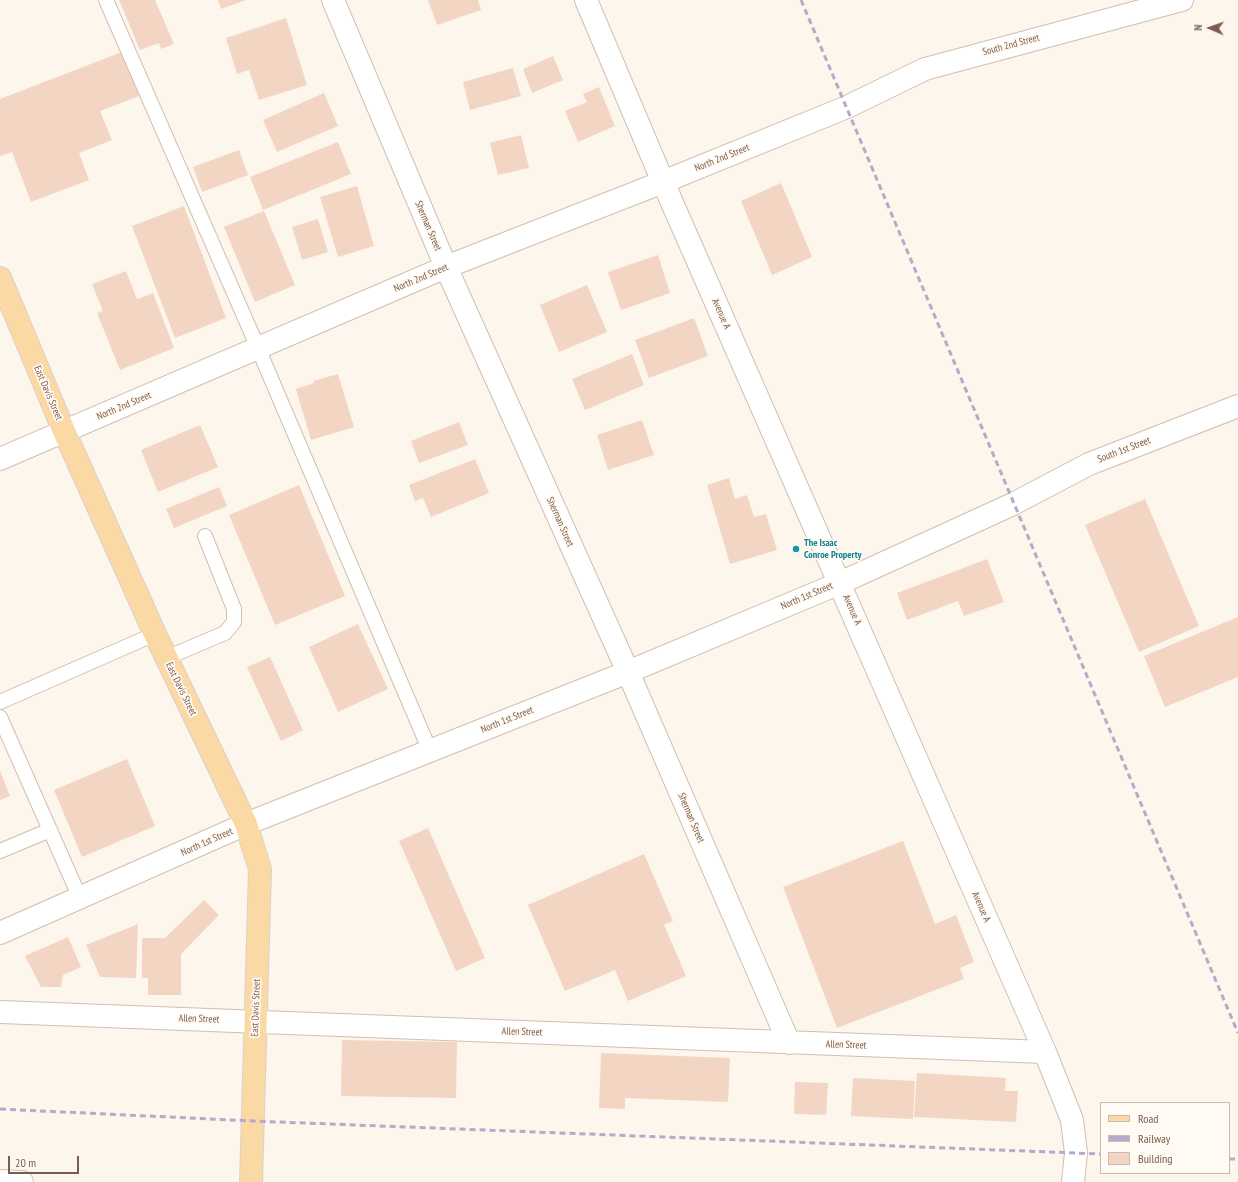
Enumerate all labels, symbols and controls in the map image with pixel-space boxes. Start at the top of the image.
north arrow [1190,8,1230,48]
text: N [1191,24,1205,31]
street label: South 2nd Street [981,32,1041,58]
street label: North 2nd Street [693,142,751,174]
street label: Sherman Street [412,199,444,253]
street label: North 2nd Street [392,261,450,295]
street label: Avenue A [709,297,733,331]
street label: East Davis Street [31,364,65,422]
street label: North 2nd Street [95,389,153,423]
street label: South 1st Street [1096,434,1152,466]
street label: Sherman Street [544,495,576,549]
place label: The Isaac Conroe Property [804,537,861,560]
marker: The Isaac Conroe Property [791,544,801,554]
street label: North 1st Street [779,580,835,612]
street label: Avenue A [840,593,864,627]
street label: East Davis Street [163,660,199,718]
street label: North 1st Street [479,704,535,736]
street label: Sherman Street [675,791,707,845]
street label: North 1st Street [179,825,235,859]
street label: Avenue A [969,890,993,924]
street label: East Davis Street [249,979,263,1037]
street label: Allen Street [178,1012,220,1026]
street label: Allen Street [501,1025,543,1039]
street label: Allen Street [825,1038,867,1052]
legend [1100,1102,1230,1174]
text: Road [1138,1111,1158,1126]
text: Railway [1138,1131,1170,1146]
scale bar [10,1148,81,1174]
text: Building [1138,1151,1173,1166]
text: 20 m [15,1155,36,1170]

